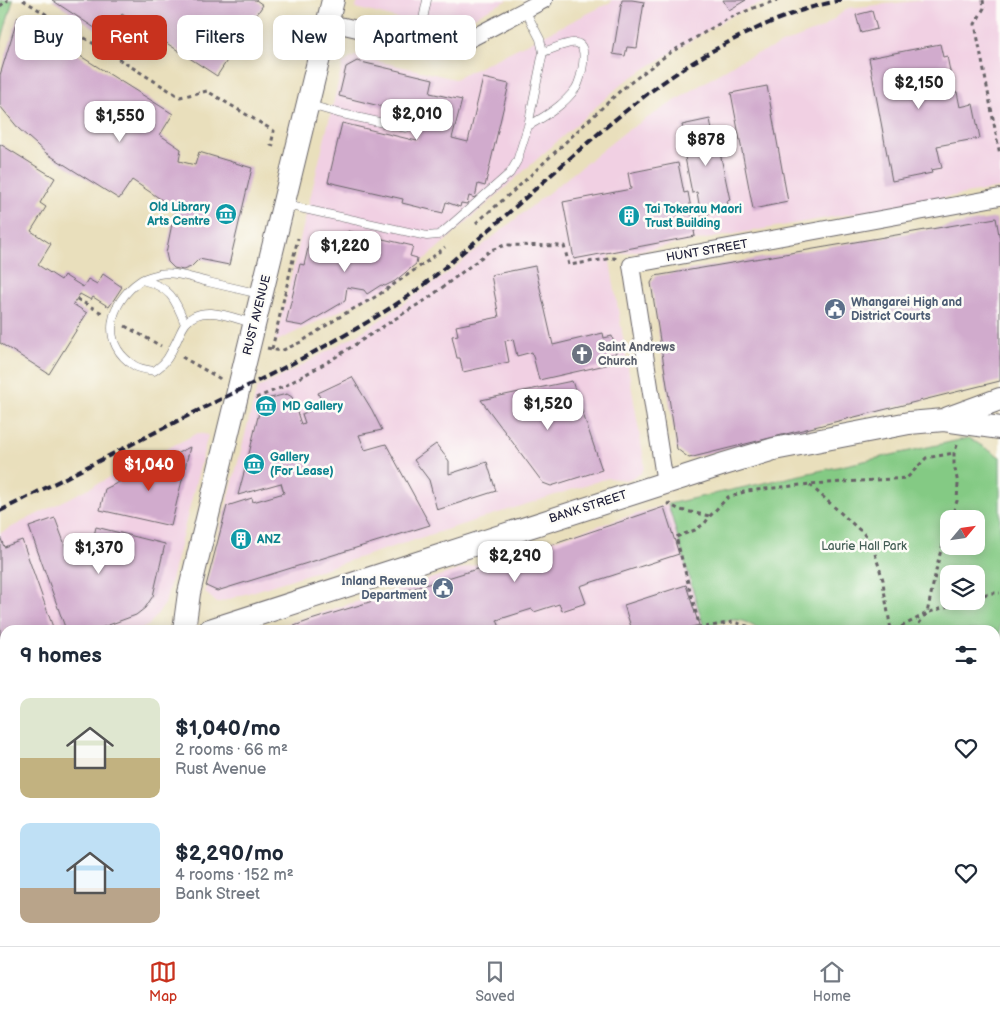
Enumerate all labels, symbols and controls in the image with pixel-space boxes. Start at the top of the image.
chip: Buy [15,15,82,60]
chip: Rent [92,15,167,60]
chip: Filters [177,15,263,60]
chip: New [273,15,345,60]
chip: Apartment [355,15,476,60]
pin: $2,150 [878,68,960,110]
text: $2,150 [894,74,944,93]
pin: $2,010 [376,98,458,141]
pin: $1,550 [79,100,161,143]
text: $2,010 [392,105,442,124]
text: $1,550 [95,107,145,126]
pin: $878 [676,124,736,167]
text: $878 [687,131,725,150]
place label: Old Library Arts Centre [146,200,210,229]
museum icon: Old Library Arts Centre [214,202,238,226]
place label: Tai Tokerau Maori Trust Building [645,202,742,231]
building icon: Tai Tokerau Maori Trust Building [617,204,641,228]
pin: $1,220 [304,230,386,273]
street label: HUNT STREET [665,236,750,266]
text: $1,220 [320,237,370,256]
street label: RUST AVENUE [240,273,274,357]
place label: Whangarei High and District Courts [851,295,962,324]
public building icon: Whangarei High and District Courts [823,297,847,321]
place label: Saint Andrews Church [598,340,675,369]
church icon: Saint Andrews Church [570,342,594,366]
pin: $1,520 [507,388,589,431]
museum icon: MD Gallery [254,394,278,418]
text: $1,520 [523,395,573,414]
place label: MD Gallery [282,399,344,414]
pin: $1,040 [108,450,190,492]
place label: Gallery (For Lease) [270,450,334,479]
museum icon: Gallery (For Lease) [242,452,266,476]
text: $1,040 [124,456,174,475]
street label: BANK STREET [547,487,630,527]
north arrow [940,510,985,555]
map controls [940,510,985,610]
building icon: ANZ [229,527,253,551]
pin: $1,370 [58,532,140,575]
place label: ANZ [256,532,281,547]
text: $1,370 [75,539,123,558]
park label: Laurie Hall Park [821,539,907,554]
pin: $2,290 [474,540,556,583]
text: $2,290 [489,547,541,566]
button: layers [940,565,985,610]
place label: Inland Revenue Department [342,574,427,603]
public building icon: Inland Revenue Department [431,576,455,600]
icon: filters [952,641,980,669]
text: 9 homes [20,643,102,668]
text: $1,040/mo [175,716,281,741]
icon: home [60,718,120,778]
icon: heart [952,734,980,762]
text: 2 rooms · 66 m² [175,741,288,760]
text: Rust Avenue [175,760,266,779]
text: $2,290/mo [175,841,284,866]
icon: home [60,843,120,903]
icon: heart [952,859,980,887]
text: 4 rooms · 152 m² [175,866,294,885]
text: Bank Street [175,885,260,904]
tab: Map [149,958,177,1005]
tab: Saved [475,958,515,1005]
tab: Home [813,958,851,1005]

